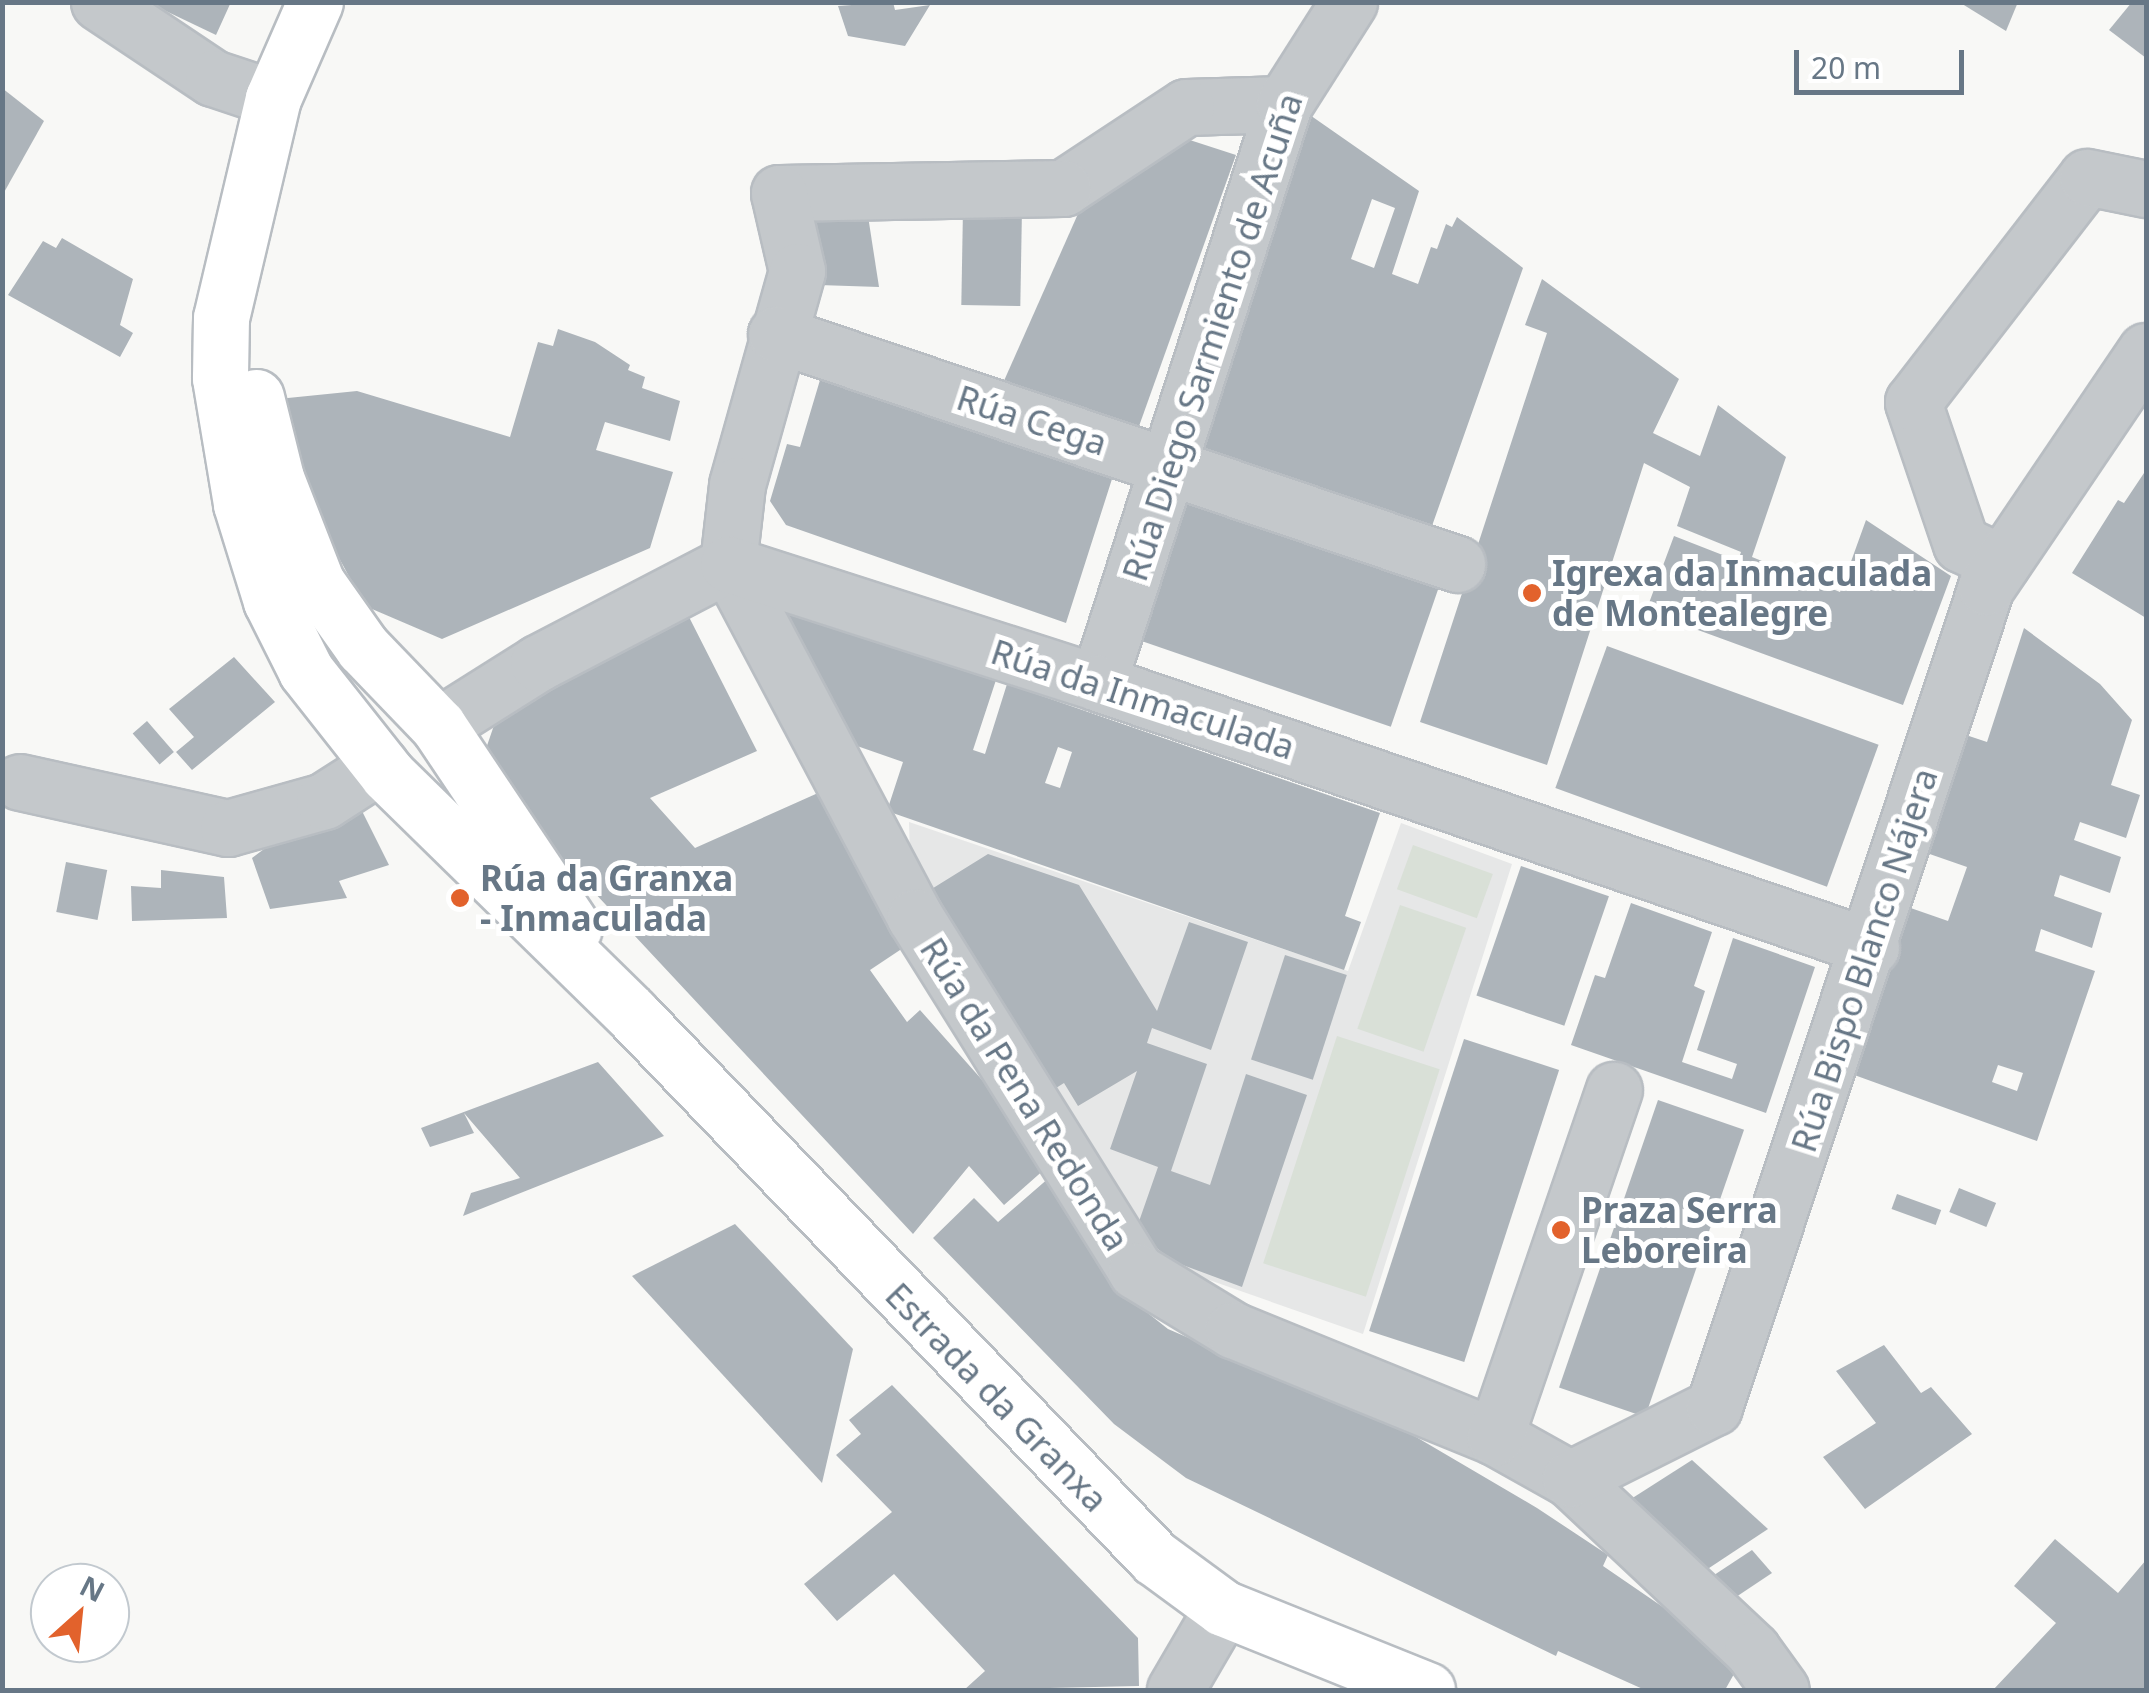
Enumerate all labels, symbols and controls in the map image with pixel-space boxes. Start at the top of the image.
scale bar [1799,30,1969,92]
text: 20 m [1811,47,1881,88]
street label: Rúa Diego Sarmiento de Acuña [1113,88,1311,586]
street label: Rúa Cega [952,376,1112,464]
place label: Igrexa da Inmaculada de Montealegre [1552,552,1932,634]
marker: Igrexa da Inmaculada de Montealegre [1521,582,1543,604]
street label: Rúa da Inmaculada [986,630,1300,768]
street label: Rúa Bispo Blanco Nájera [1782,763,1946,1157]
place label: Rúa da Granxa - Inmaculada [480,857,733,939]
marker: Rúa da Granxa - Inmaculada [449,887,471,909]
street label: Rúa da Pena Redonda [912,930,1138,1258]
place label: Praza Serra Leboreira [1581,1189,1778,1271]
marker: Praza Serra Leboreira [1550,1219,1572,1241]
street label: Estrada da Granxa [877,1274,1117,1520]
north arrow [30,1563,130,1663]
text: N [74,1566,111,1610]

